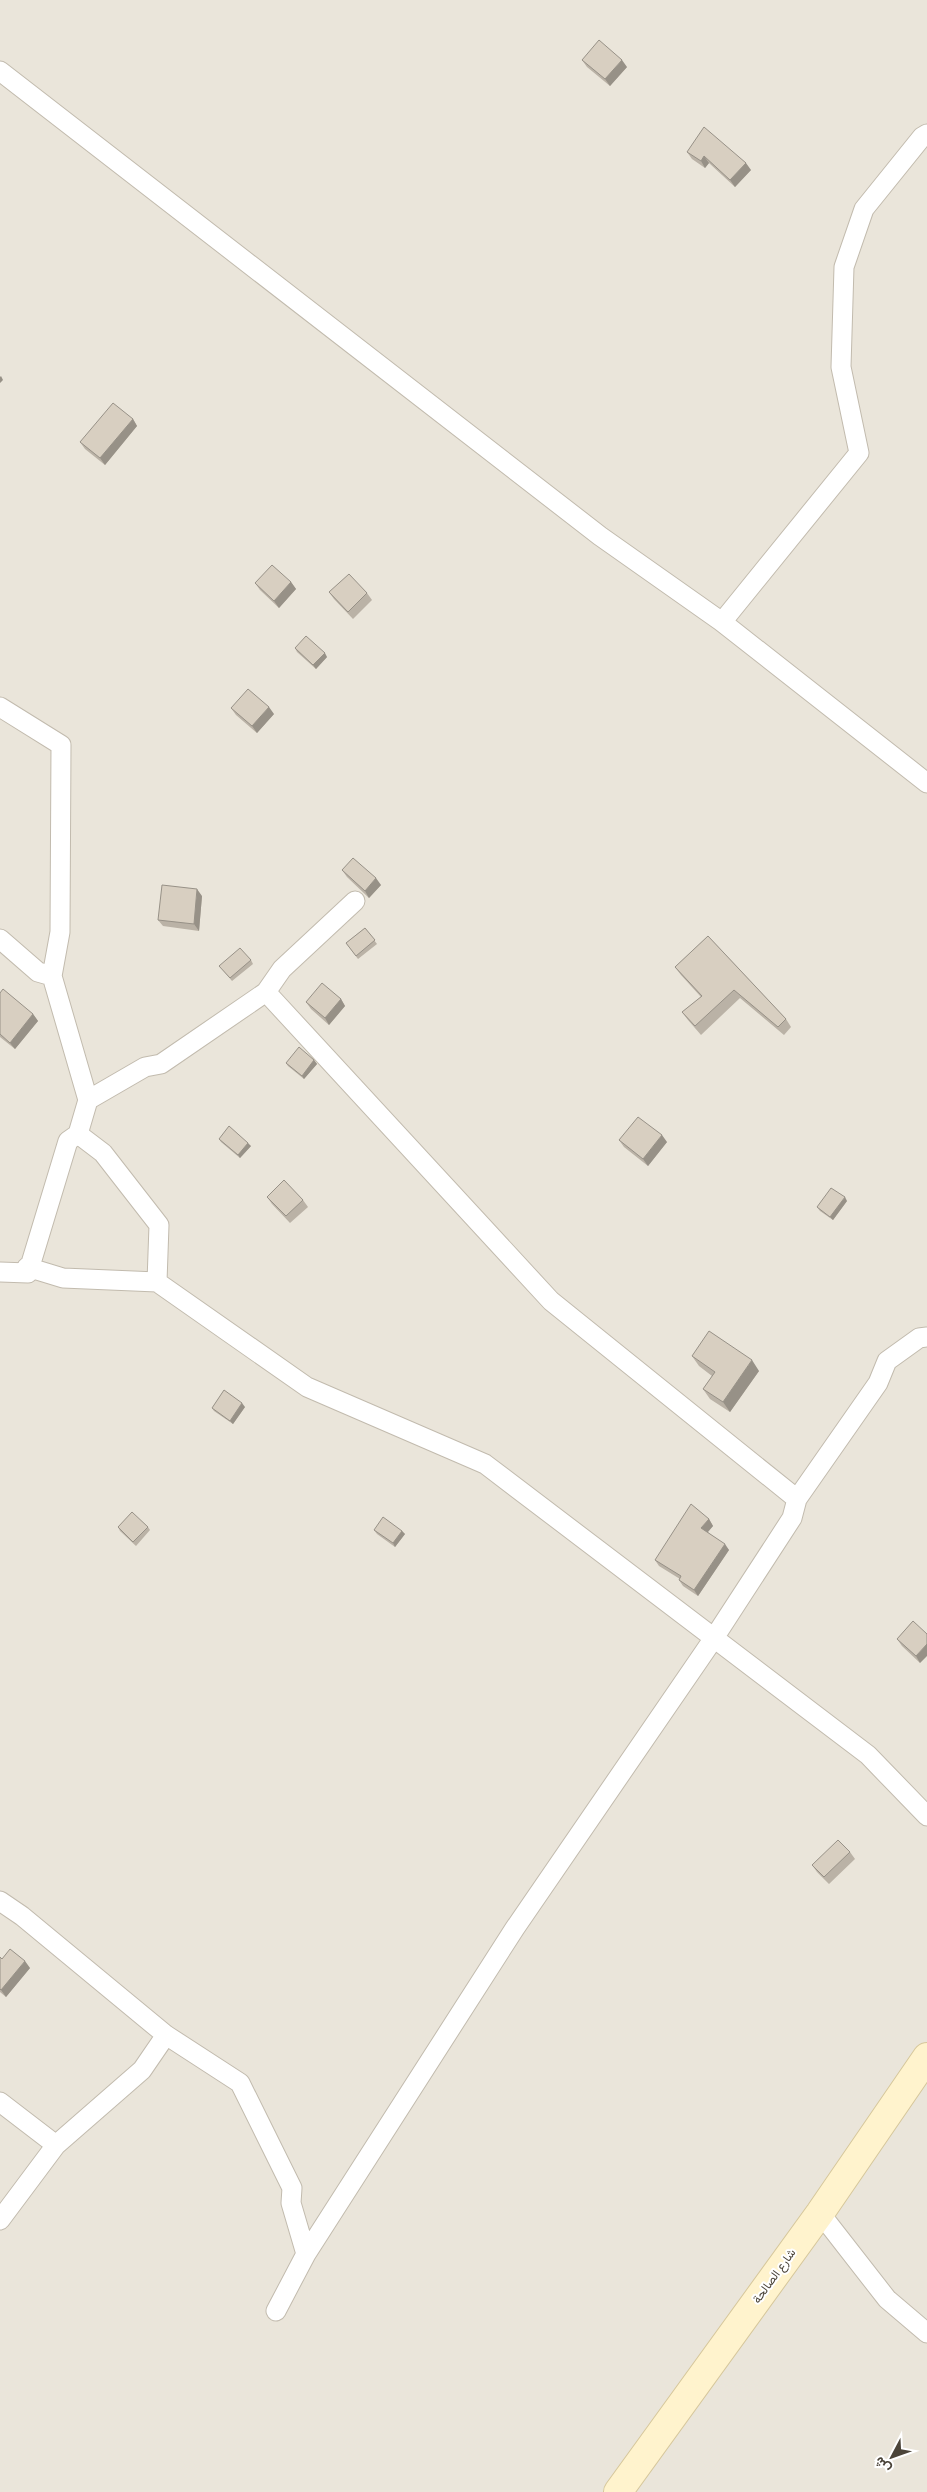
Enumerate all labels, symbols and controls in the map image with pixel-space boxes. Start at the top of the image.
street label: شارع الصالحة [749,2245,800,2307]
north arrow [867,2432,917,2482]
text: ش [870,2452,896,2478]

